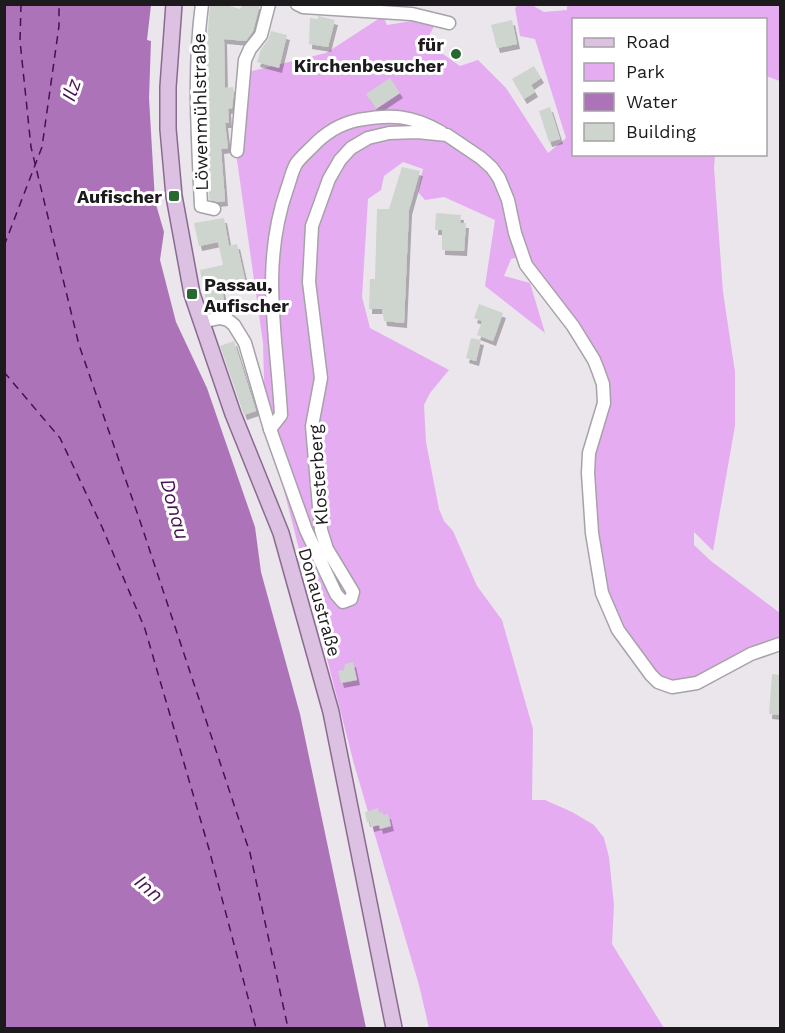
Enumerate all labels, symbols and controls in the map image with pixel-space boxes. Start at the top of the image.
legend [572,18,767,156]
text: Road [626,31,670,52]
street label: Löwenmühlstraße [188,33,212,191]
place label: für Kirchenbesucher [294,34,444,76]
marker: für Kirchenbesucher [449,47,463,61]
text: Park [626,61,665,82]
water label: Ilz [56,75,86,104]
text: Water [626,91,678,112]
text: Building [626,121,696,142]
place label: Aufischer [77,186,162,207]
marker: Aufischer [167,189,181,203]
place label: Passau, Aufischer [204,274,289,316]
marker: Passau, Aufischer [185,287,199,301]
street label: Klosterberg [304,423,332,526]
water label: Donau [155,476,195,542]
street label: Donaustraße [294,545,346,659]
water label: Inn [130,869,168,907]

